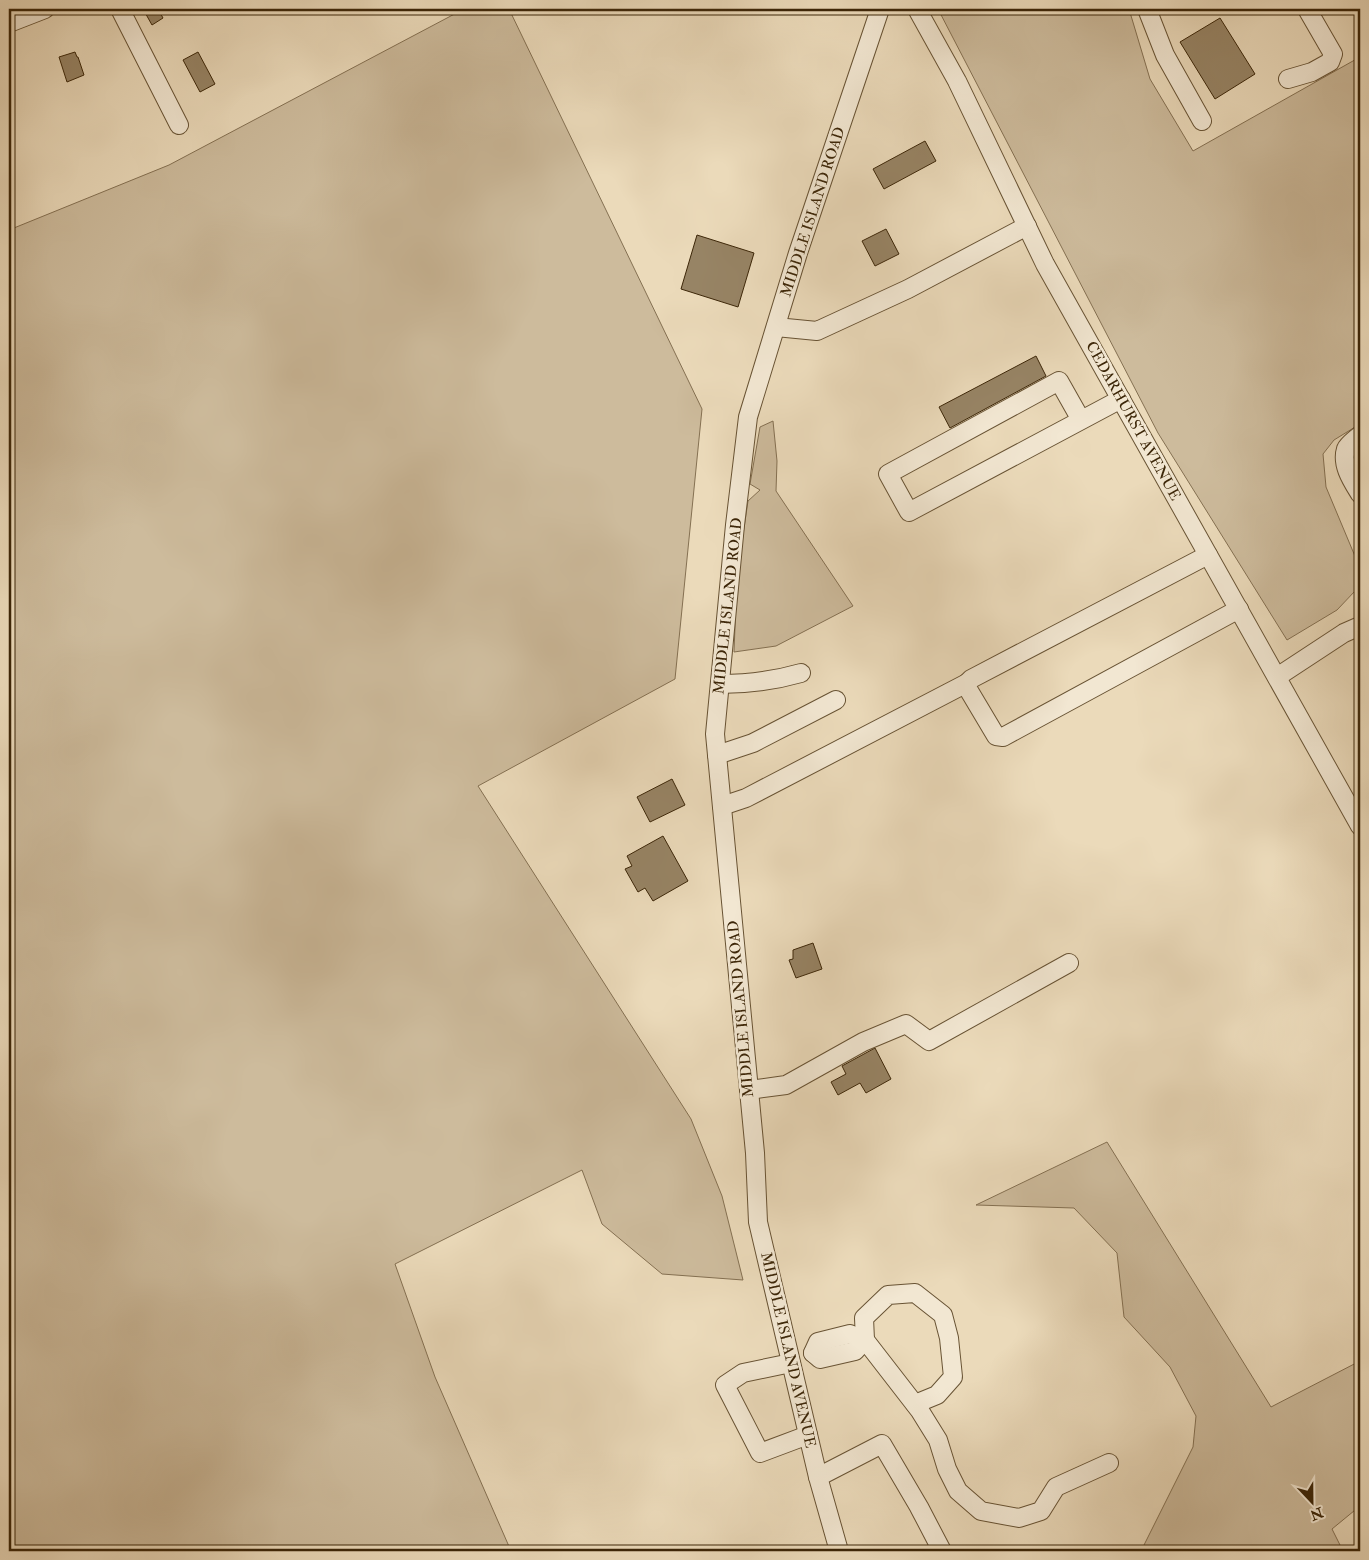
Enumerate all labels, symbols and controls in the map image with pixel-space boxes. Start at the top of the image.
street label: MIDDLE ISLAND ROAD [777,125,849,299]
street label: CEDARHURST AVENUE [1081,338,1185,504]
street label: MIDDLE ISLAND ROAD [709,517,747,695]
street label: MIDDLE ISLAND ROAD [724,920,758,1098]
street label: MIDDLE ISLAND AVENUE [756,1250,820,1450]
north arrow [1286,1478,1336,1528]
text: N [1307,1503,1327,1524]

